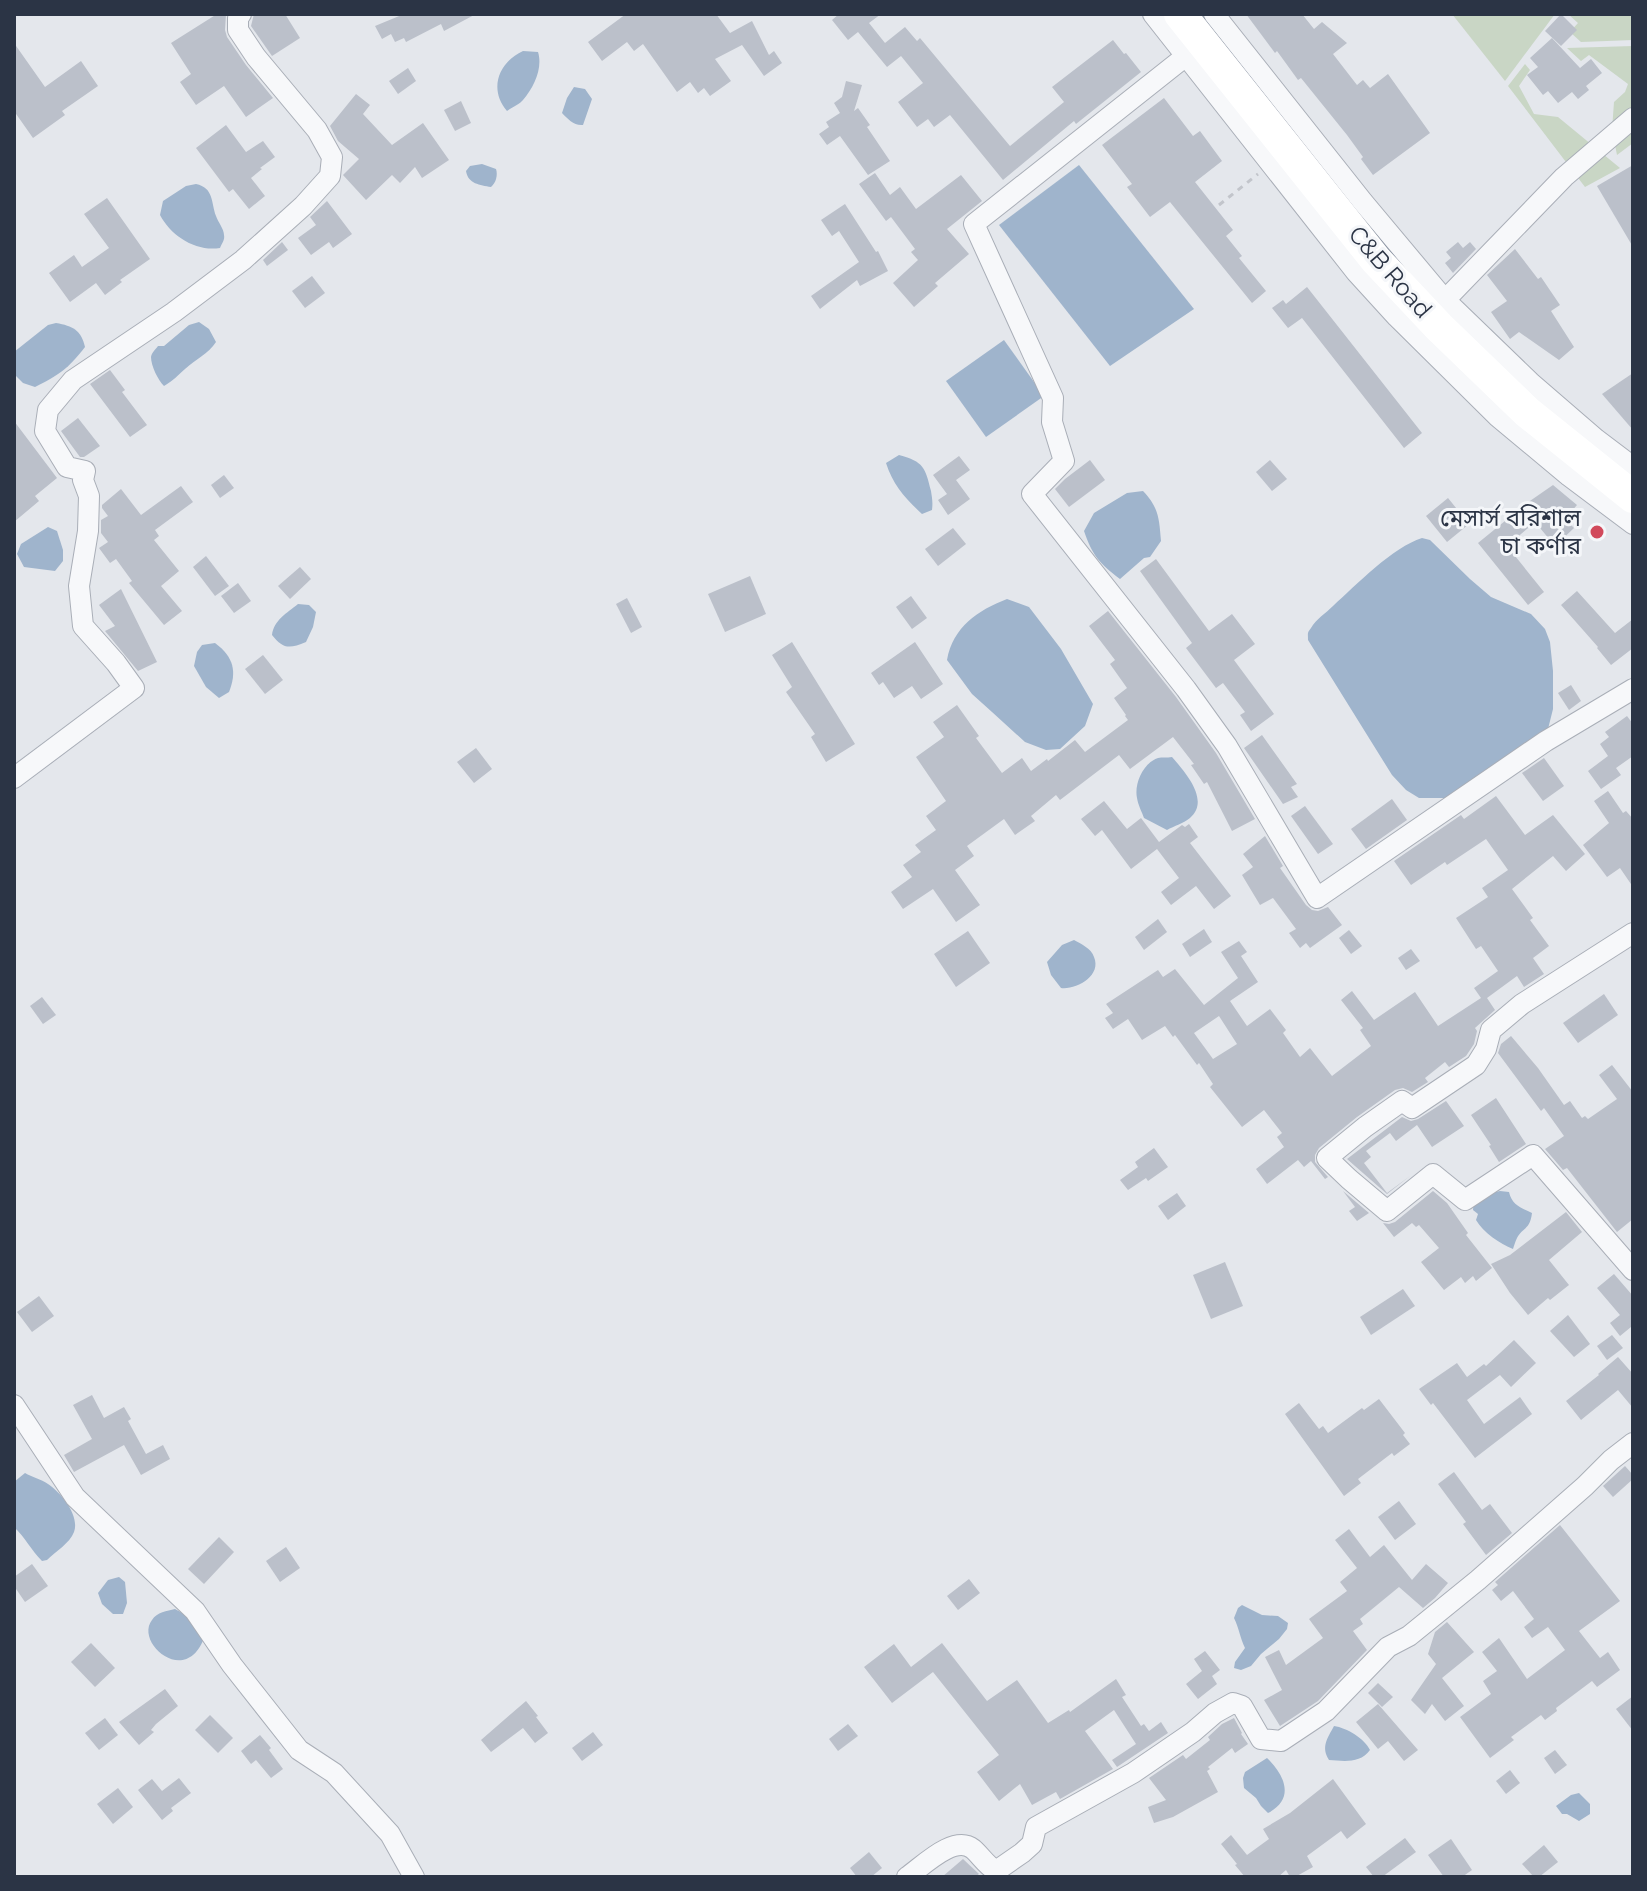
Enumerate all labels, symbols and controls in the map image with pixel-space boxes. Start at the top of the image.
street label: C&B Road [1343,220,1438,324]
place label: মেসার্স বরিশাল চা কর্ণার [1440,503,1582,560]
marker: মেসার্স বরিশাল চা কর্ণার [1588,523,1606,541]

